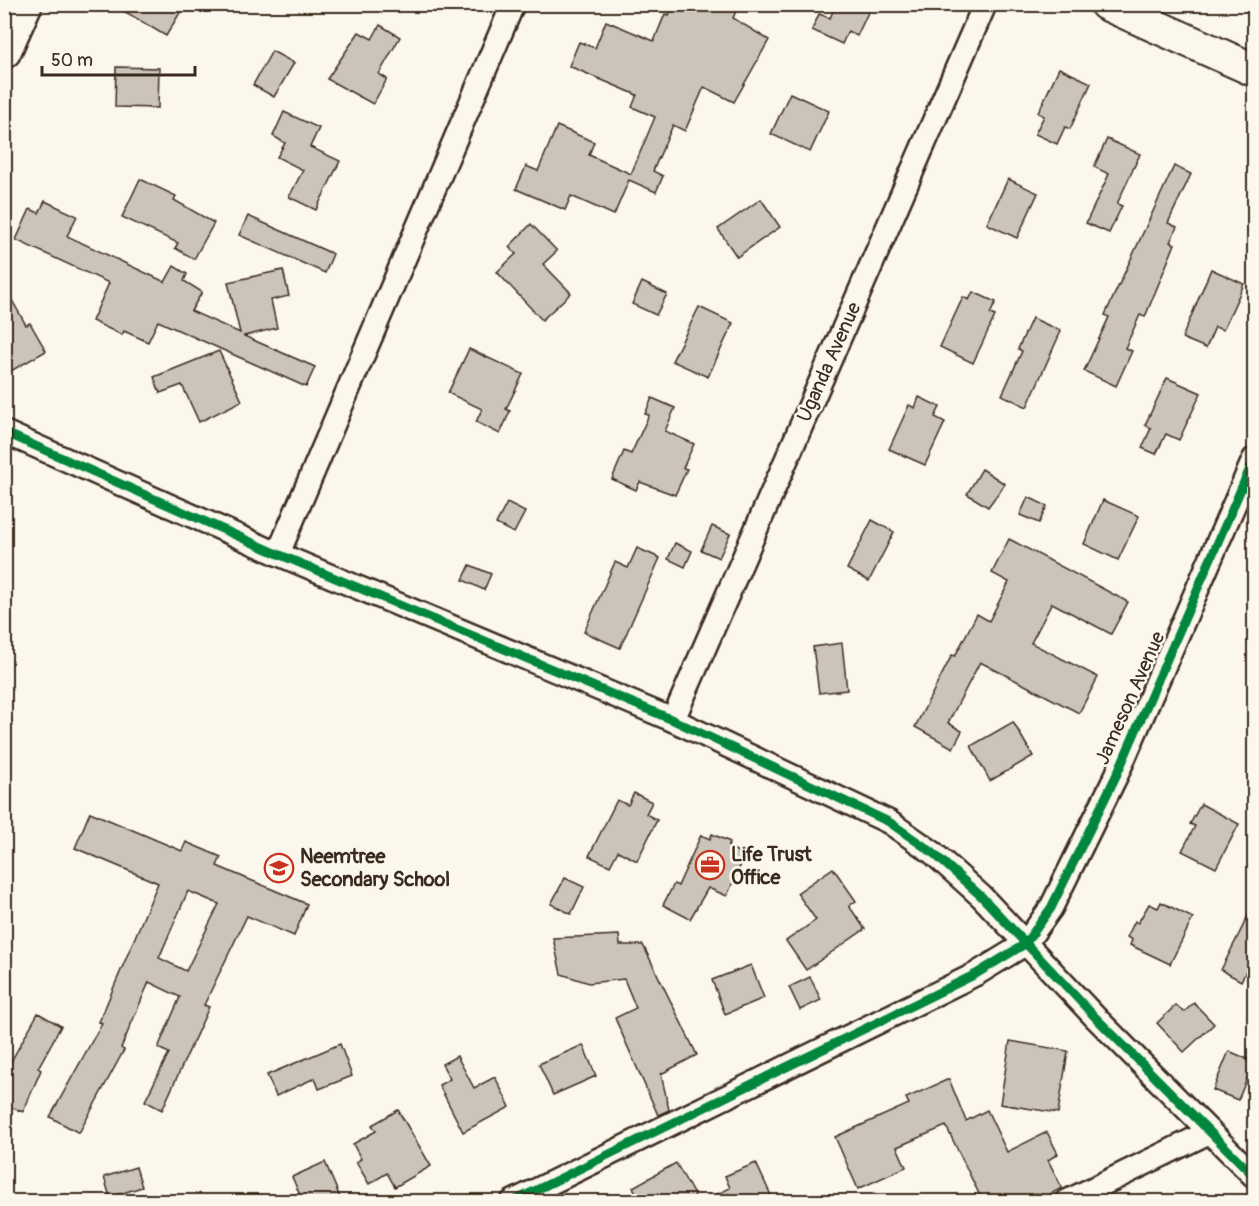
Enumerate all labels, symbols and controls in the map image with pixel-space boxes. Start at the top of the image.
scale bar [42,39,195,77]
text: 50 m [51,49,93,72]
street label: Uganda Avenue [791,298,867,426]
street label: Jameson Avenue [1089,627,1171,768]
place label: Life Trust Office [731,842,813,890]
place label: Neemtree Secondary School [300,844,450,892]
office icon: Life Trust Office [694,849,726,881]
school or university icon: Neemtree Secondary School [263,852,295,884]

